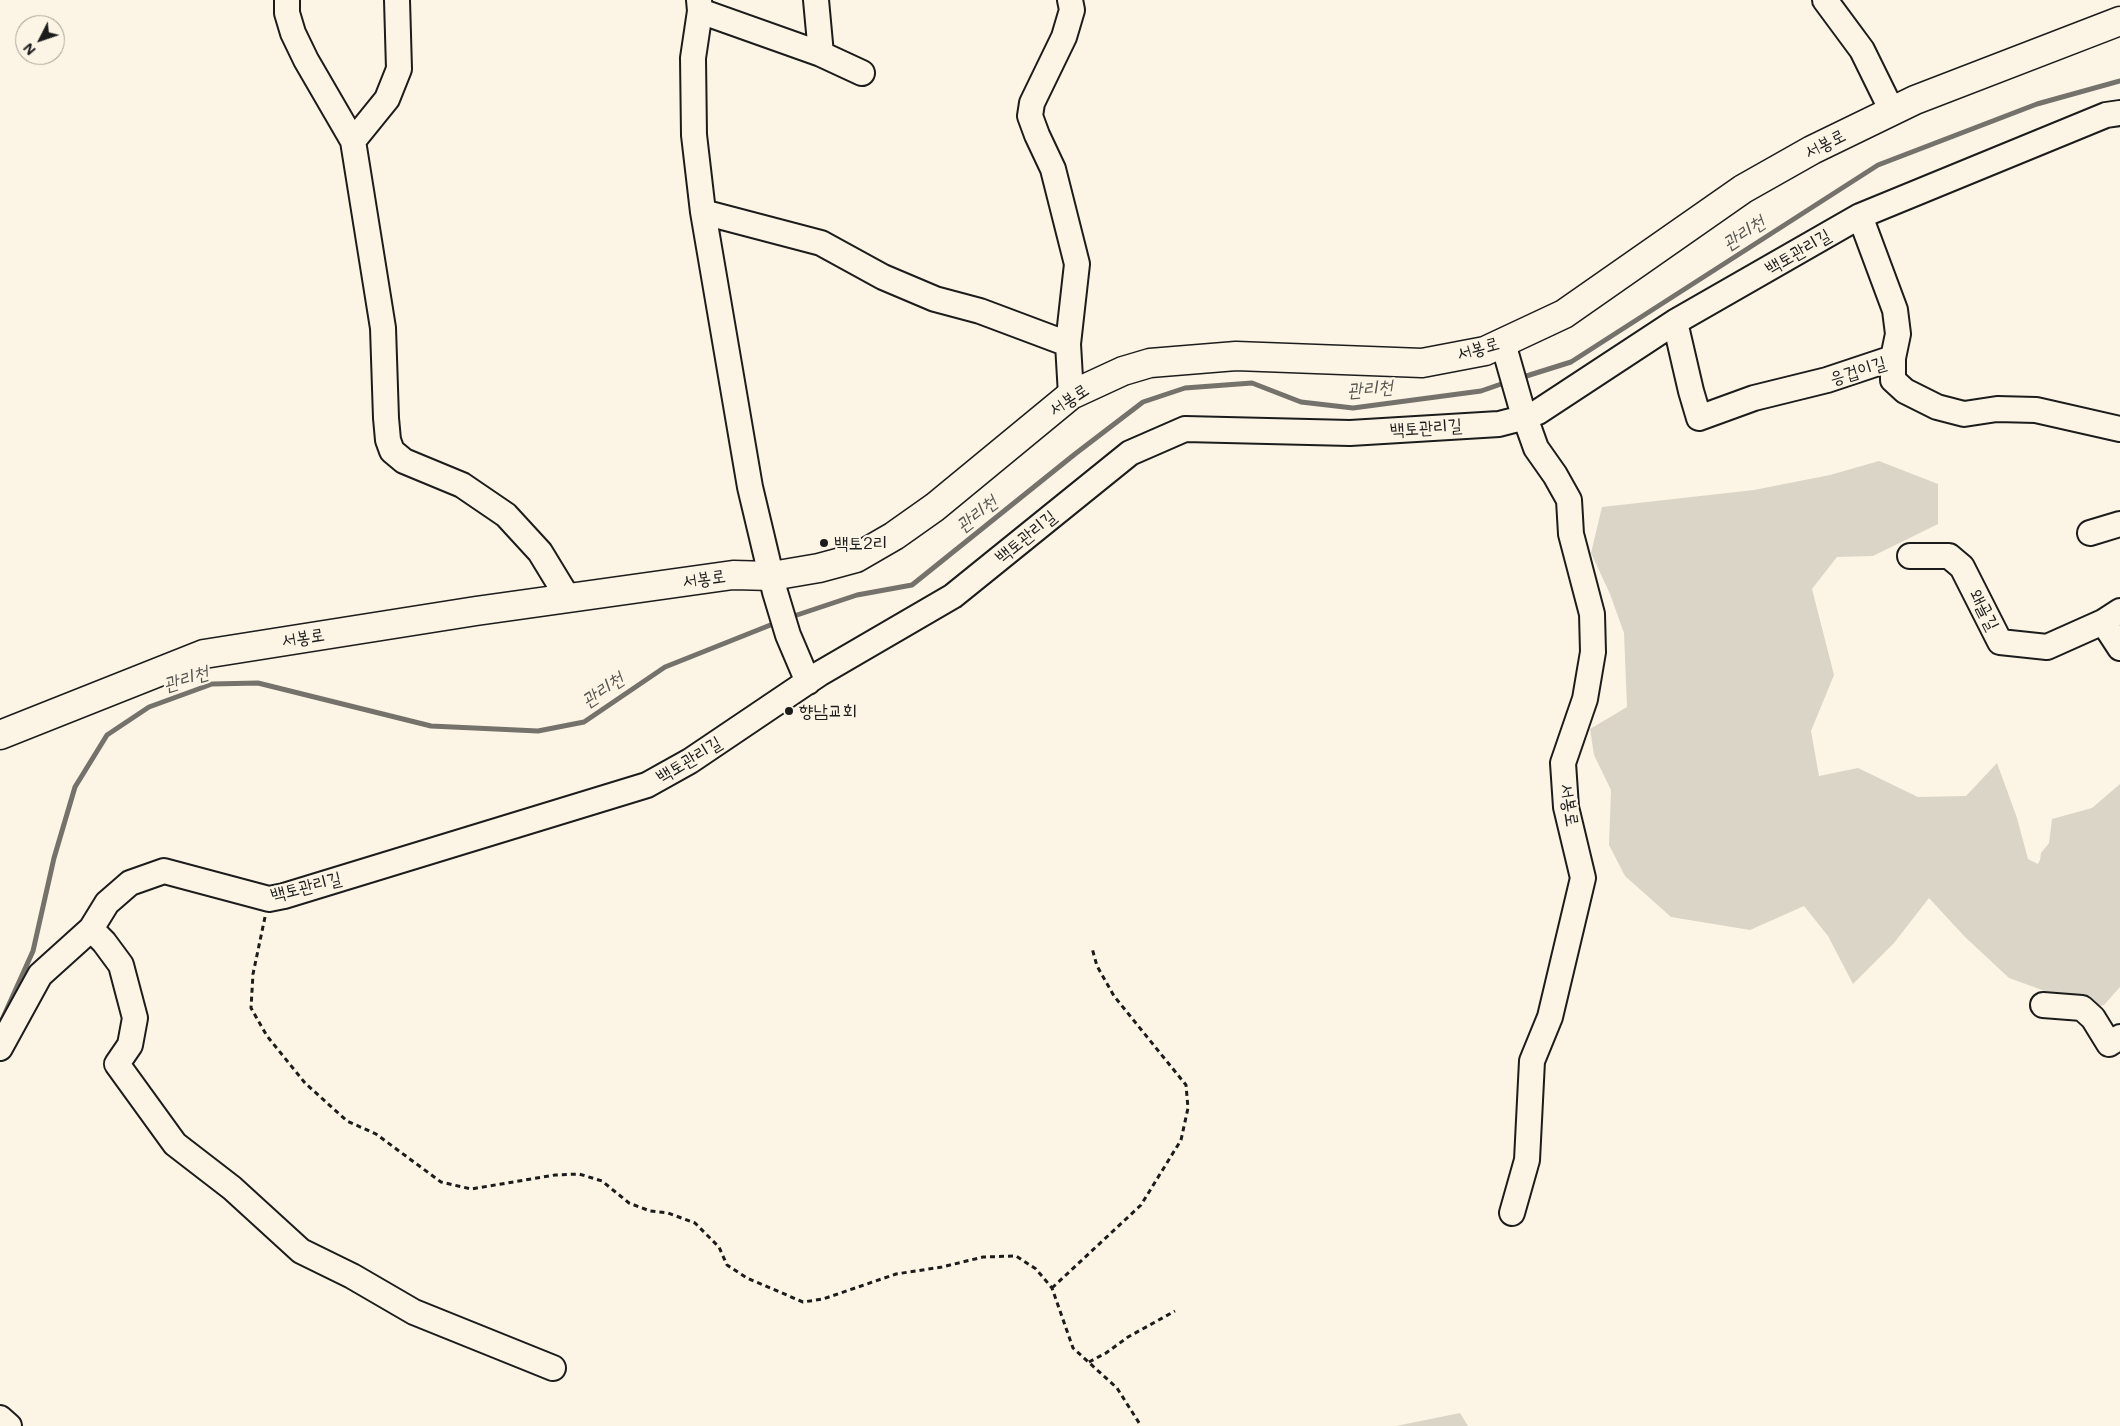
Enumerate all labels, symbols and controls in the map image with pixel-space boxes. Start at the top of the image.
north arrow [15,15,65,65]
text: N [18,39,40,60]
street label: 서봉로 [1801,125,1849,163]
water label: 관리천 [1719,211,1769,255]
street label: 백토관리길 [1761,225,1835,279]
street label: 서봉로 [1454,333,1502,365]
street label: 응겁이길 [1827,352,1889,390]
water label: 관리천 [1346,376,1394,402]
street label: 서봉로 [1045,379,1093,421]
street label: 백토관리길 [1389,415,1463,441]
water label: 관리천 [952,491,1002,537]
street label: 백토관리길 [991,506,1061,568]
place label: 백토2리 [834,532,887,554]
marker: 백토2리 [818,537,830,549]
street label: 서봉로 [681,565,727,593]
street label: 왜골길 [1965,586,2003,634]
street label: 서봉로 [280,624,326,652]
water label: 관리천 [161,661,211,697]
water label: 관리천 [578,668,628,712]
place label: 향남교회 [799,700,857,722]
marker: 향남교회 [783,705,795,717]
street label: 백토관리길 [652,732,726,788]
street label: 서봉로 [1555,782,1583,828]
street label: 백토관리길 [268,868,344,906]

